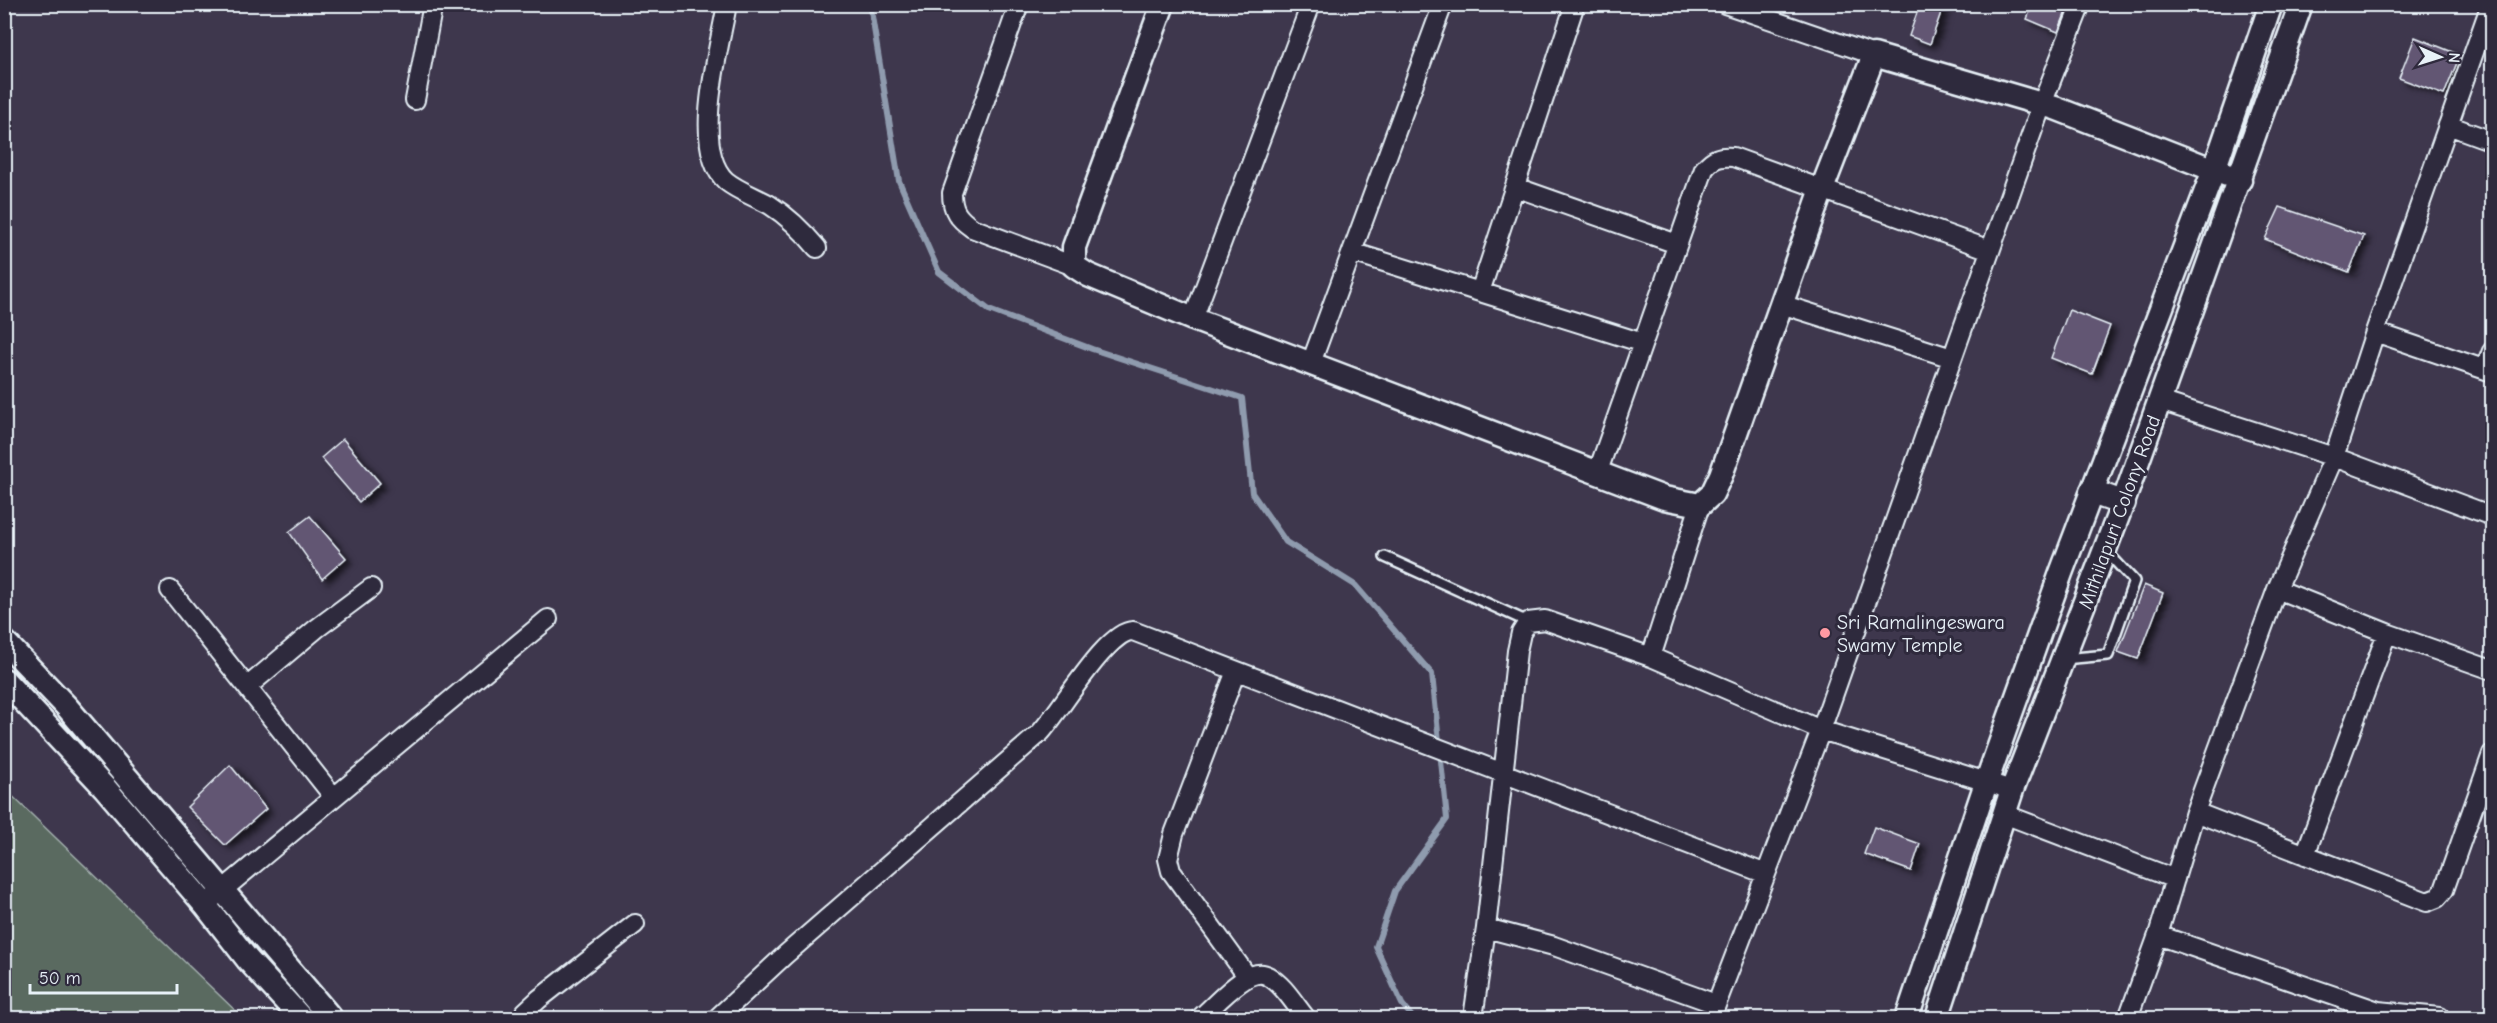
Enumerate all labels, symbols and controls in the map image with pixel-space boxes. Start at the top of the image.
north arrow [2410,27,2470,87]
text: N [2445,52,2463,63]
street label: Mithilapuri Colony Road [2074,412,2165,612]
place label: Sri Ramalingeswara Swamy Temple [1837,611,2005,657]
marker: Sri Ramalingeswara Swamy Temple [1818,626,1832,640]
scale bar [30,957,177,995]
text: 50 m [39,968,81,989]

